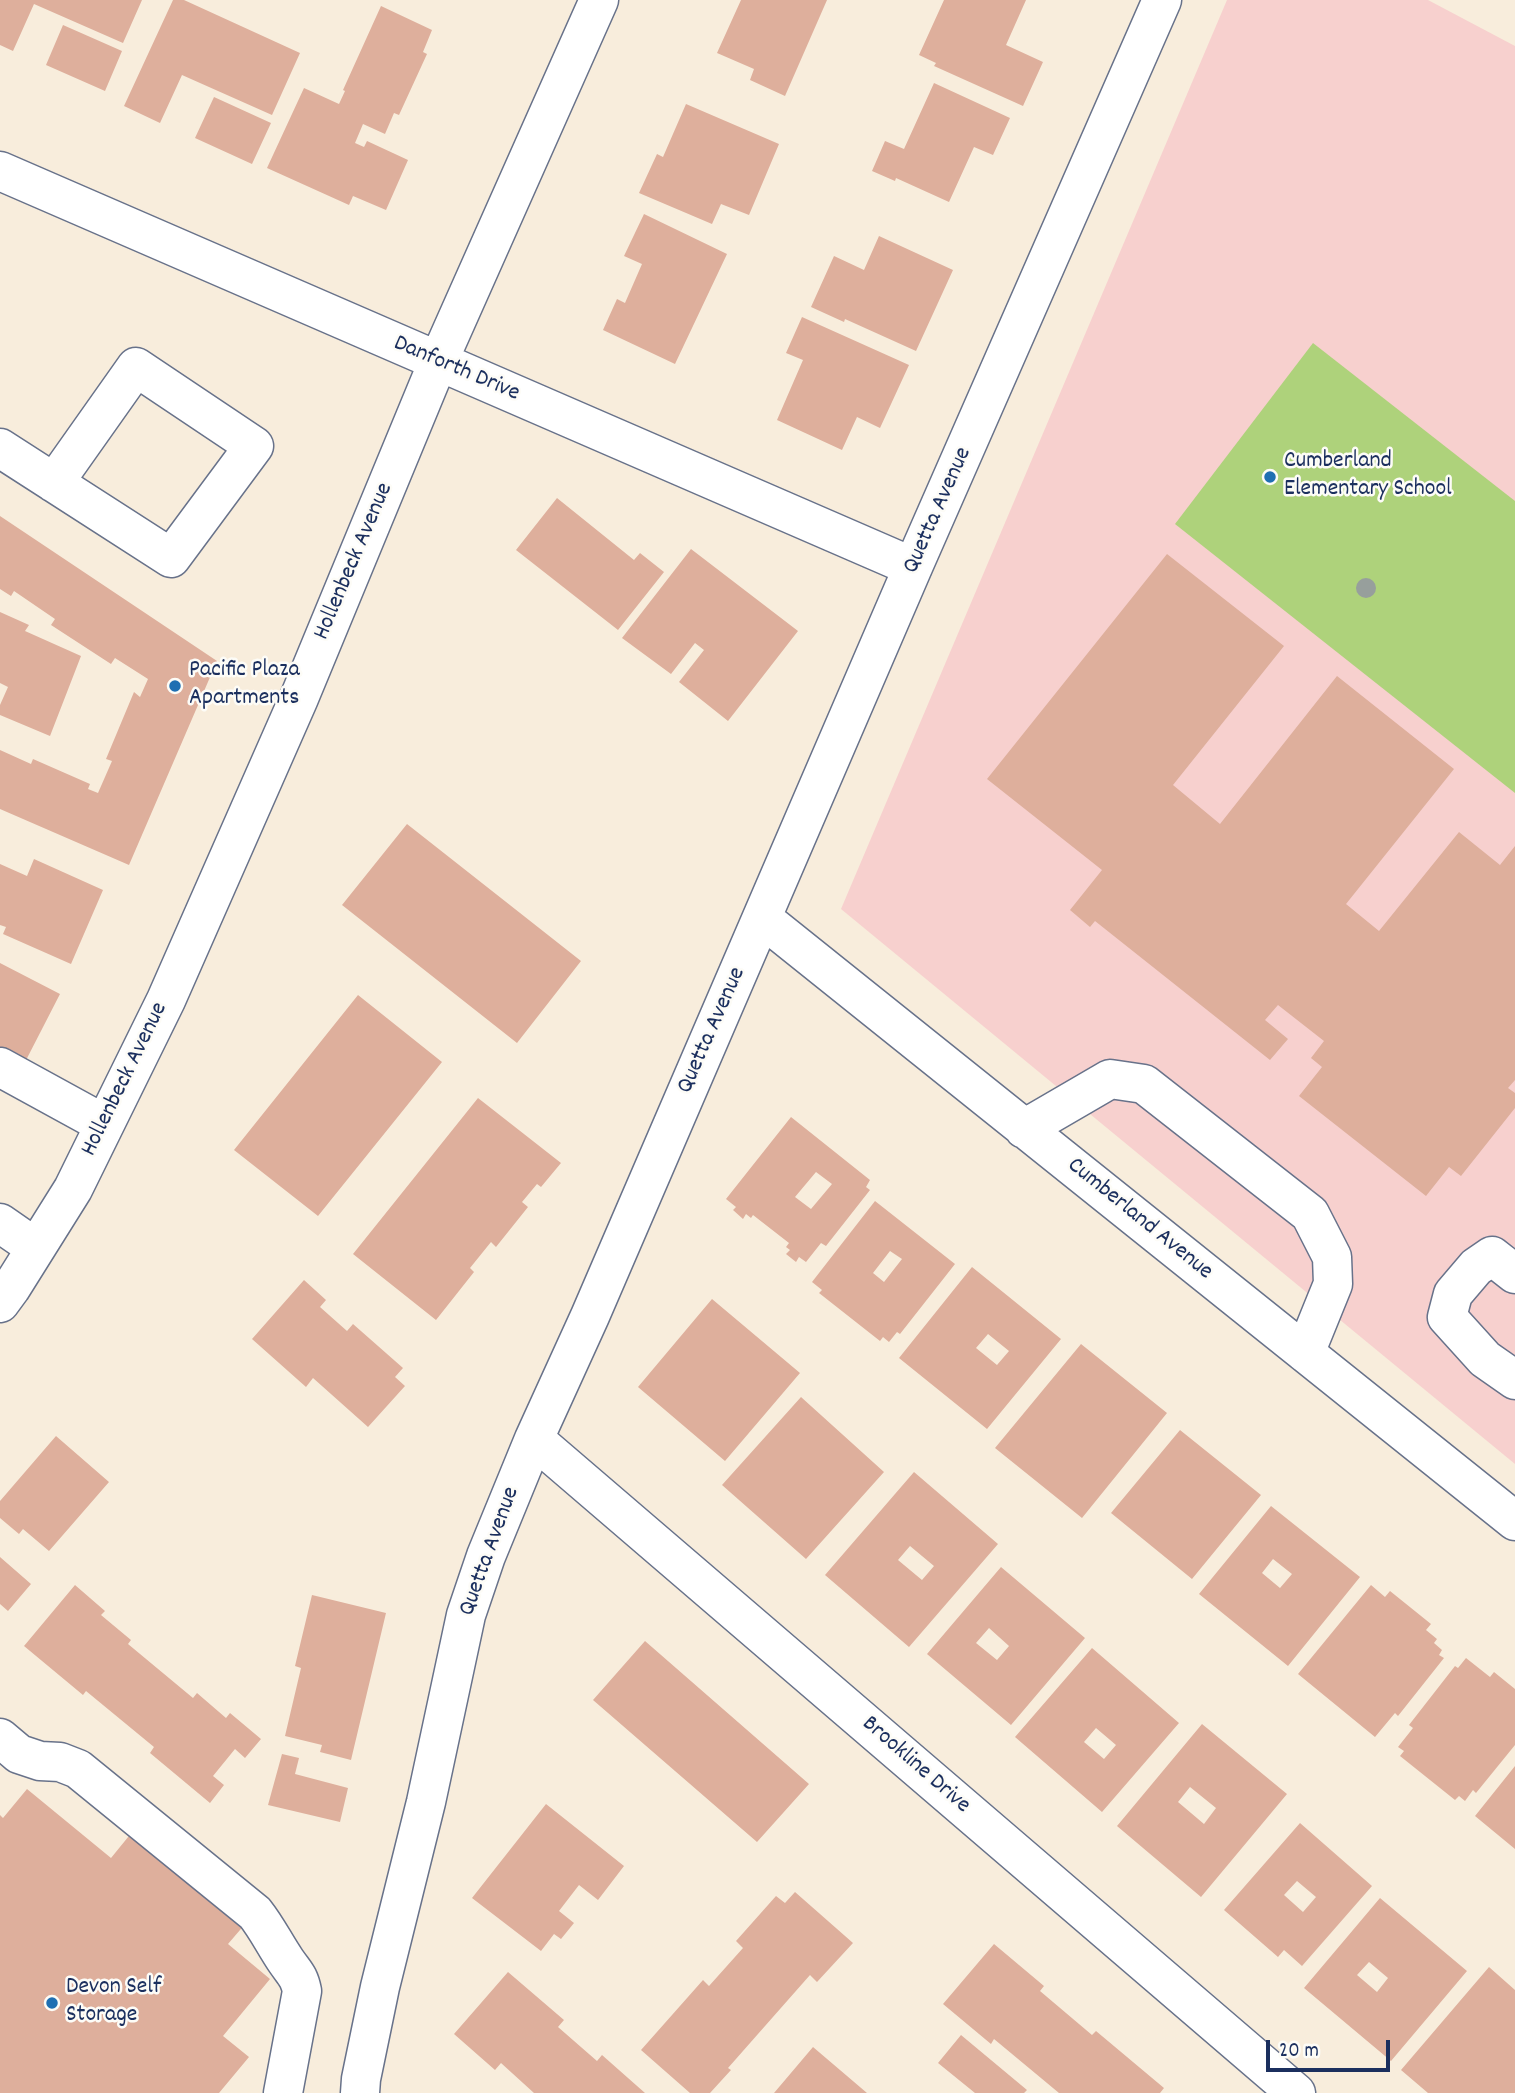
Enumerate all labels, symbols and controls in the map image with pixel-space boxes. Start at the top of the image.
street label: Danforth Drive [389,330,523,410]
street label: Quetta Avenue [898,443,980,579]
place label: Cumberland Elementary School [1284,449,1452,505]
marker: Cumberland Elementary School [1262,469,1278,485]
street label: Hollenbeck Avenue [309,479,401,645]
place label: Pacific Plaza Apartments [189,658,300,714]
marker: Pacific Plaza Apartments [167,678,183,694]
street label: Quetta Avenue [672,963,754,1099]
street label: Hollenbeck Avenue [76,998,176,1162]
street label: Cumberland Avenue [1060,1152,1218,1288]
street label: Quetta Avenue [454,1484,528,1620]
street label: Brookline Drive [855,1711,975,1821]
place label: Devon Self Storage [66,1975,162,2031]
marker: Devon Self Storage [44,1995,60,2011]
scale bar [1270,2026,1394,2070]
text: 20 m [1279,2037,1319,2067]

